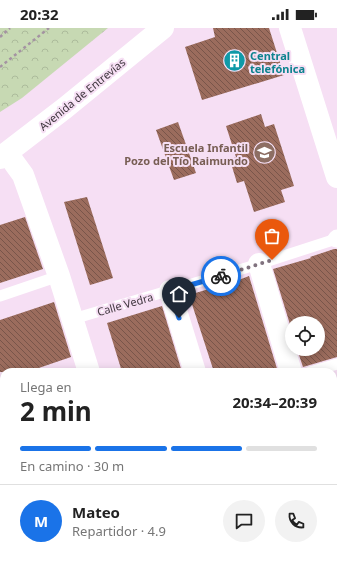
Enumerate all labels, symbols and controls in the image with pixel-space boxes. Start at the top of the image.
text: 20:32 [20,4,59,24]
building icon: Central telefónica [221,48,247,74]
place label: Central telefónica [250,48,305,76]
street label: Avenida de Entrevías [36,54,128,134]
place label: Escuela Infantil Pozo del Tío Raimundo [124,140,248,168]
school or university icon: Escuela Infantil Pozo del Tío Raimundo [251,140,277,166]
pin [255,219,289,260]
icon: bag [261,225,283,247]
courier [201,256,241,296]
icon: bike [210,265,232,287]
pin [162,277,196,318]
icon: home [168,283,190,305]
street label: Calle Vedra [95,289,155,319]
map controls [285,316,325,356]
button: locate [285,316,325,356]
text: Llega en [20,378,72,396]
text: 20:34–20:39 [232,392,317,412]
text: 2 min [20,393,92,429]
text: En camino · 30 m [20,457,124,475]
button: chat [223,500,265,542]
button: phone [275,500,317,542]
text: Mateo [72,502,120,522]
text: M [34,511,48,531]
text: Repartidor · 4.9 [72,522,166,540]

